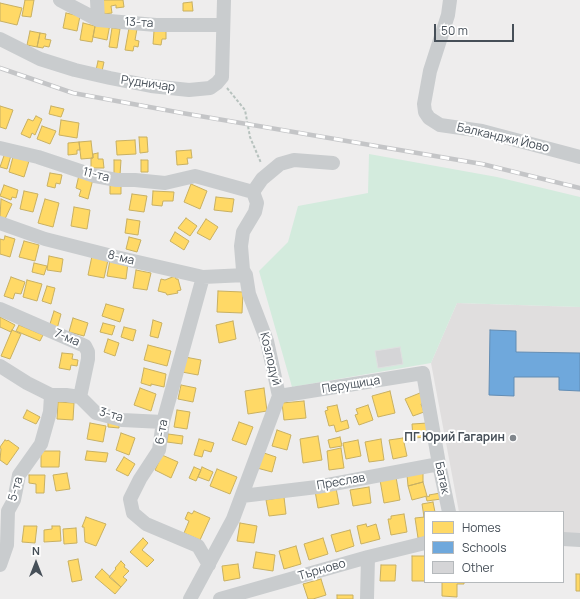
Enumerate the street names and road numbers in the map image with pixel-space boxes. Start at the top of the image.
street label: 13-та [124,15,154,31]
street label: Рудничар [120,73,176,95]
street label: Балканджи Йово [456,120,550,156]
street label: 11-та [81,165,111,185]
street label: 8-ма [106,248,136,268]
street label: 7-ма [52,326,82,350]
street label: Козлодуй [256,331,284,387]
street label: Перущица [321,373,381,397]
street label: 3-та [97,405,125,425]
street label: 6-та [153,418,171,446]
street label: Батак [432,461,452,495]
street label: Преслав [316,471,366,493]
street label: 5-та [6,475,26,503]
street label: Търново [297,556,347,584]

